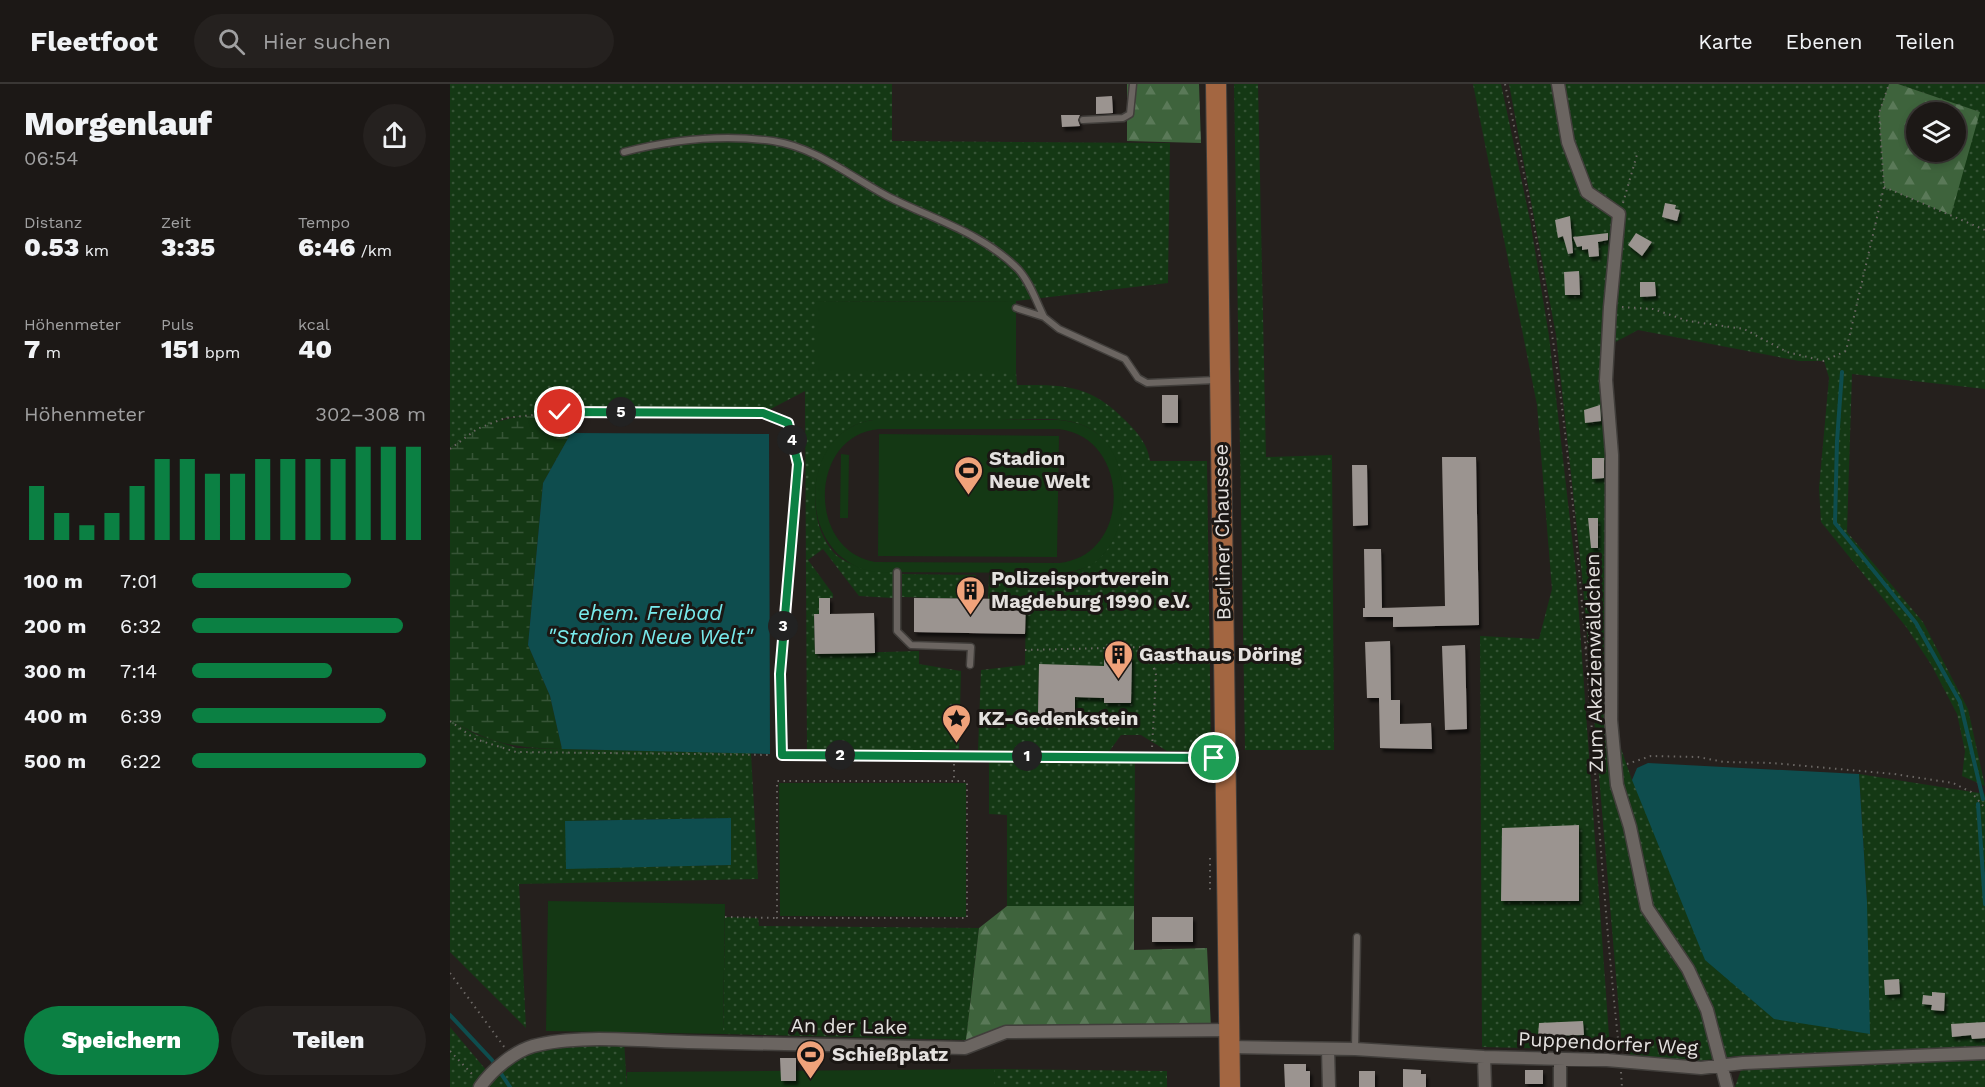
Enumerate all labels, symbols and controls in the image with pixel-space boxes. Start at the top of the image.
search box [194,14,614,68]
text: Fleetfoot [30,25,158,58]
icon: search [215,25,248,58]
text: Hier suchen [263,29,391,54]
text: Karte [1698,29,1753,54]
text: Ebenen [1786,29,1862,54]
text: Teilen [1895,29,1955,54]
map controls [1906,102,1966,162]
button: layers [1906,102,1966,162]
text: Morgenlauf [24,104,212,143]
button: share [363,104,426,167]
text: 06:54 [24,146,78,170]
text: Distanz [24,213,82,232]
text: Zeit [161,213,191,232]
text: Tempo [298,213,350,232]
text: 0.53 [24,232,79,262]
text: 3:35 [161,232,215,262]
text: 6:46 [298,232,355,262]
text: km [79,241,109,260]
text: /km [355,241,392,260]
text: Höhenmeter [24,315,121,334]
text: Puls [161,315,194,334]
text: kcal [298,315,330,334]
text: 7 [24,334,40,364]
text: 151 [161,334,199,364]
text: 40 [298,334,332,364]
text: m [40,343,61,362]
text: bpm [199,343,240,362]
pin [534,386,585,437]
icon: check [543,395,576,428]
pin: 5 [606,397,636,427]
text: Höhenmeter [24,402,145,426]
text: 302–308 m [315,402,426,426]
text: 5 [616,402,626,421]
pin: 4 [777,425,807,455]
text: 4 [787,430,797,449]
street label: Berliner Chaussee [1208,444,1236,620]
place label: Stadion Neue Welt [989,446,1090,493]
sports icon: Stadion Neue Welt [952,454,984,496]
street label: Zum Akazienwäldchen [1580,553,1608,773]
place label: Polizeisportverein Magdeburg 1990 e.V. [991,566,1190,613]
text: 100 m [24,569,83,593]
text: 7:01 [120,569,157,593]
building icon: Polizeisportverein Magdeburg 1990 e.V. [954,574,986,616]
water label: ehem. Freibad "Stadion Neue Welt" [547,600,754,649]
pin: 3 [768,611,798,641]
text: 200 m [24,614,86,638]
text: 6:32 [120,614,161,638]
text: 3 [778,616,788,635]
building icon: Gasthaus Döring [1102,638,1134,680]
place label: Gasthaus Döring [1139,642,1303,666]
text: 300 m [24,659,86,683]
text: 7:14 [120,659,157,683]
place icon: KZ-Gedenkstein [941,702,973,744]
text: 400 m [24,704,87,728]
text: 6:39 [120,704,162,728]
place label: KZ-Gedenkstein [978,706,1138,730]
pin [1188,732,1239,783]
pin: 2 [825,740,855,770]
pin: 1 [1012,741,1042,771]
icon: arrive [1197,741,1230,774]
text: 2 [835,745,845,764]
text: 1 [1024,746,1030,765]
text: 500 m [24,749,86,773]
text: 6:22 [120,749,161,773]
button: Speichern [24,1006,219,1075]
button: Teilen [231,1006,426,1075]
street label: An der Lake [790,1013,908,1039]
street label: Puppendorfer Weg [1517,1026,1699,1060]
sports icon: Schießplatz [795,1038,827,1080]
place label: Schießplatz [832,1042,948,1066]

